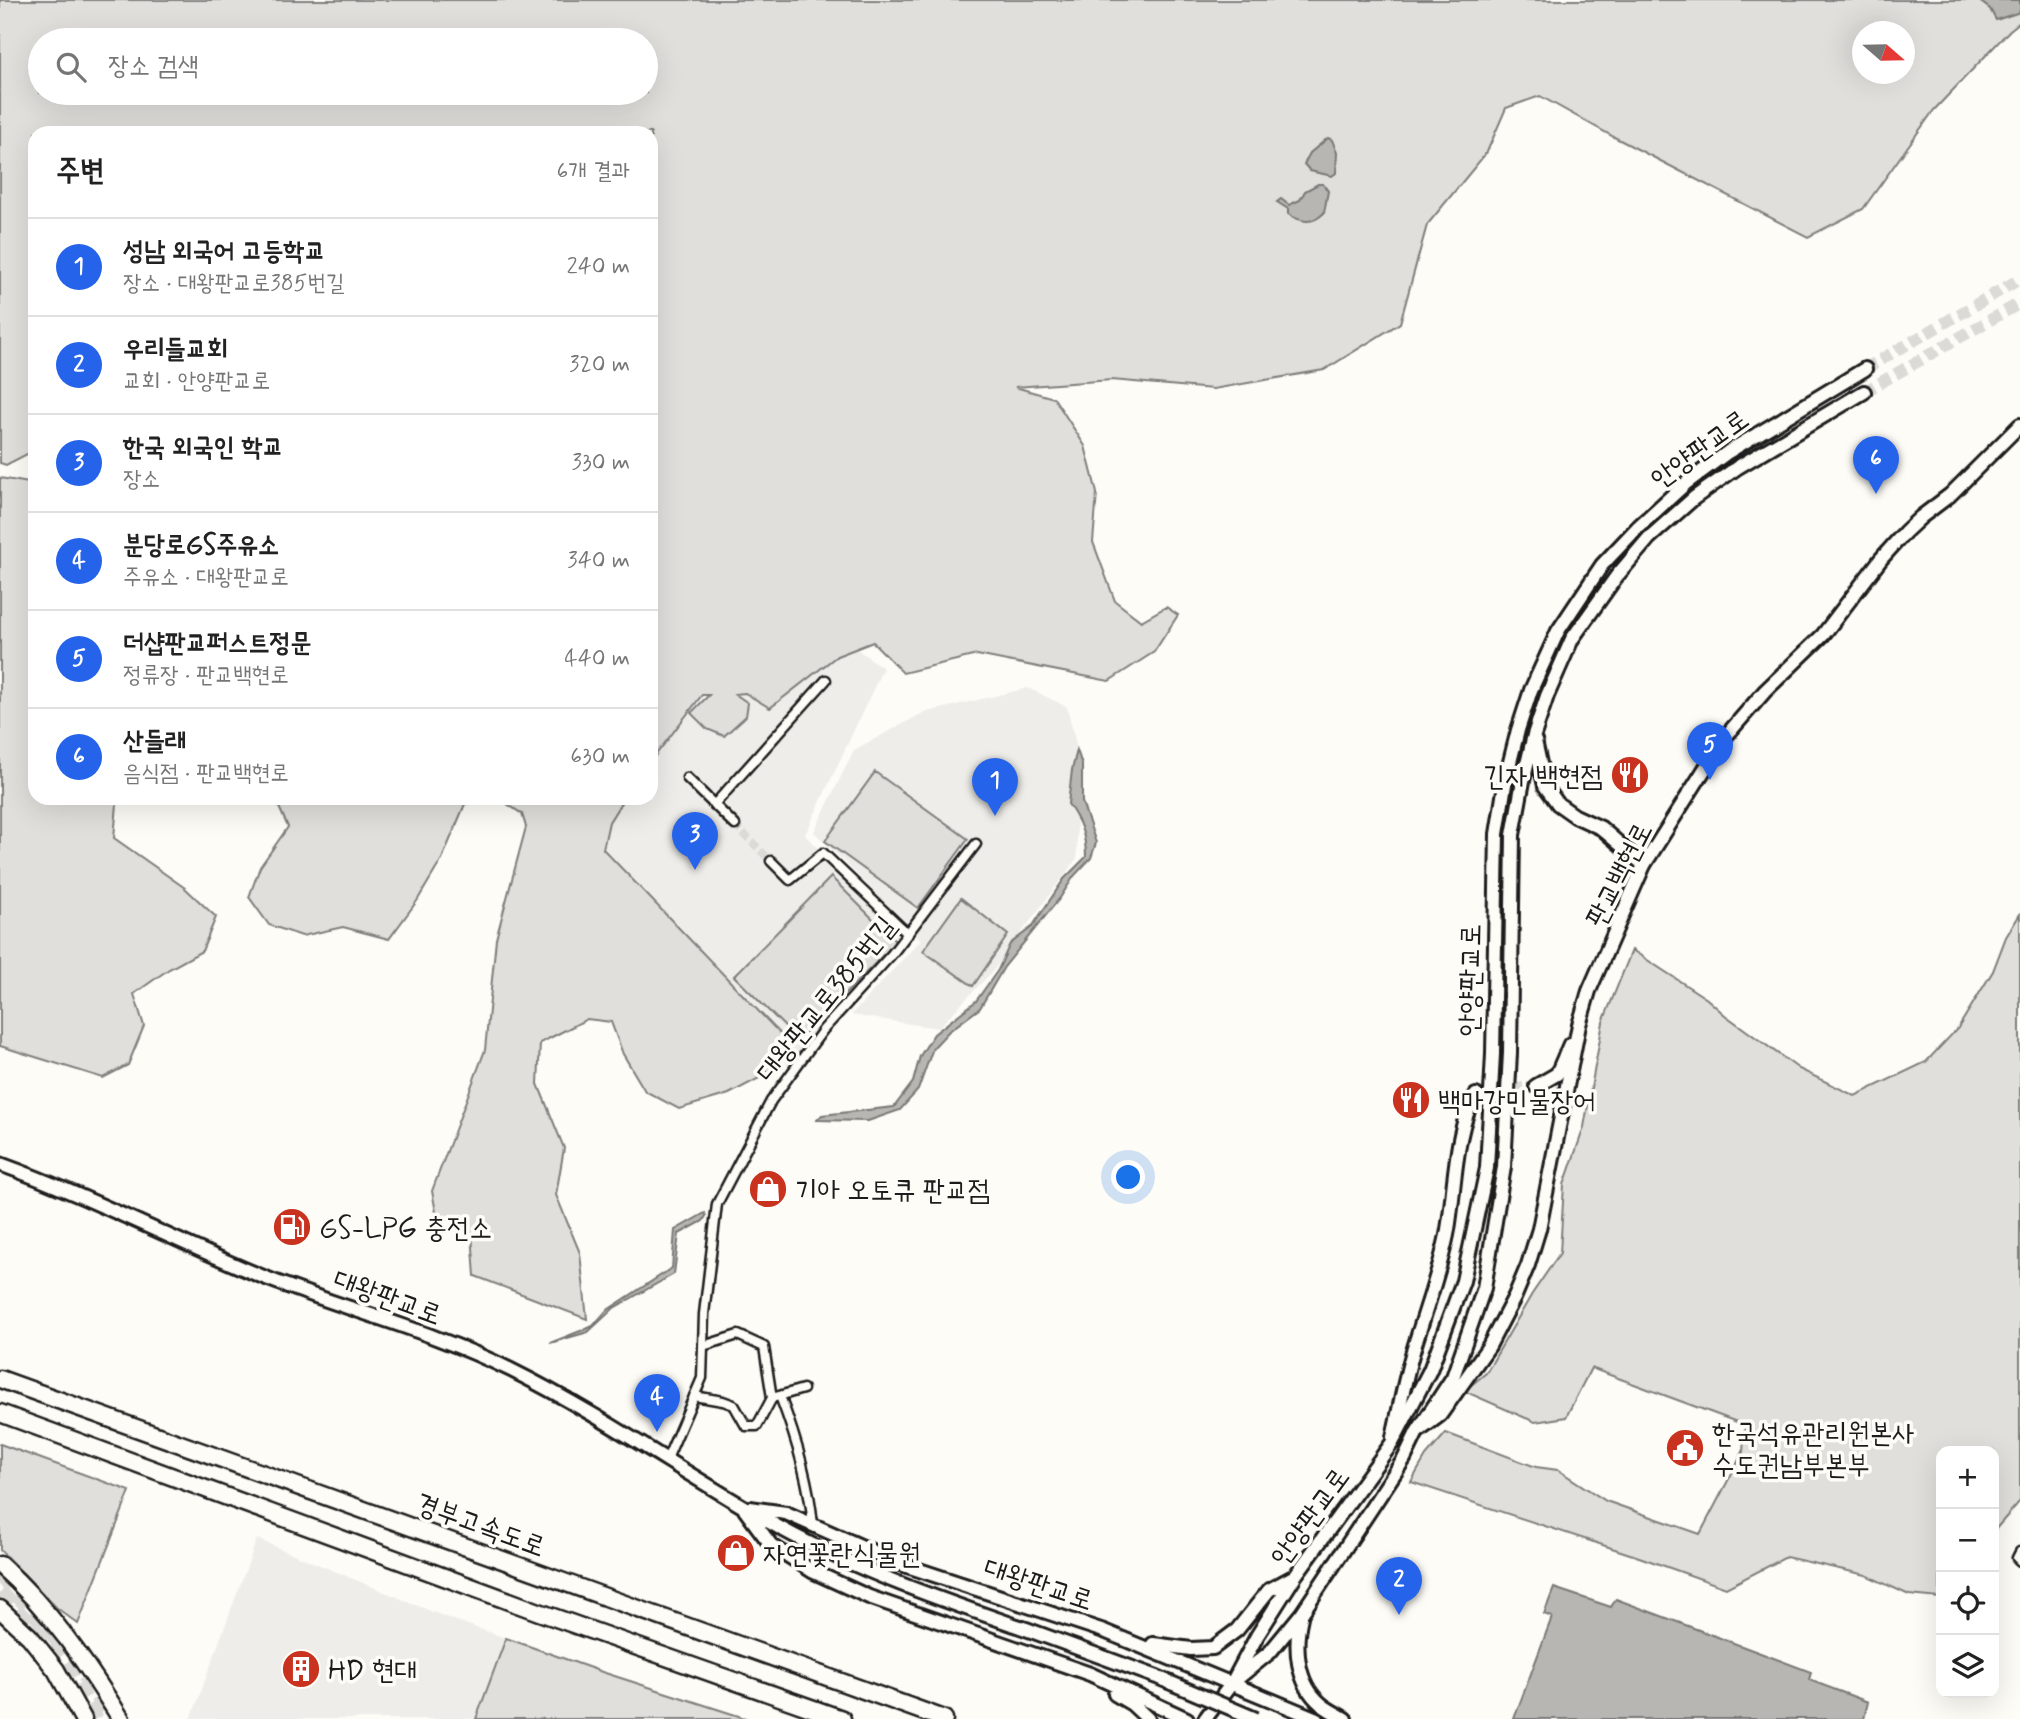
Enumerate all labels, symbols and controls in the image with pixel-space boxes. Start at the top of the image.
north arrow [1852,21,1915,84]
search box [28,28,658,105]
icon: search [52,48,90,86]
text: 장소 검색 [108,50,199,84]
text: 주변 [56,152,104,191]
text: 6개 결과 [556,157,630,187]
text: 성남 외국어 고등학교 [123,235,325,269]
text: 1 [74,252,84,282]
text: 240 m [566,252,630,282]
text: 장소 · 대왕판교로385번길 [123,269,344,299]
text: 우리들교회 [123,333,228,367]
text: 2 [73,350,85,380]
text: 320 m [569,350,630,380]
text: 교회 · 안양판교로 [123,367,270,397]
street label: 안양판교로 [1644,402,1757,498]
text: 한국 외국인 학교 [123,431,284,465]
pin: 6 [1853,436,1899,494]
text: 3 [74,448,84,478]
text: 330 m [572,448,630,478]
text: 장소 [123,465,160,495]
text: 분당로GS주유소 [123,529,279,563]
text: 4 [72,546,86,576]
text: 340 m [567,546,630,576]
text: 주유소 · 대왕판교로 [123,563,289,593]
text: 더샵판교퍼스트정문 [123,627,311,661]
text: 5 [72,644,86,674]
text: 440 m [564,644,630,674]
text: 정류장 · 판교백현로 [123,661,289,691]
pin: 5 [1687,722,1733,780]
text: 산들래 [123,725,186,759]
text: 6 [73,742,85,772]
text: 630 m [570,742,630,772]
restaurant icon: 긴자 백현점 [1609,754,1651,796]
pin: 1 [972,758,1018,816]
text: 음식점 · 판교백현로 [123,759,289,789]
place label: 긴자 백현점 [1483,759,1603,796]
pin: 3 [672,812,718,870]
street label: 판교백현로 [1578,817,1662,934]
street label: 대왕판교로385번길 [749,909,905,1090]
street label: 안양판교로 [1452,923,1491,1037]
restaurant icon: 백마강민물장어 [1390,1079,1432,1121]
place label: 백마강민물장어 [1438,1084,1596,1121]
your location [1111,1160,1145,1194]
shop icon: 기아 오토큐 판교점 [747,1168,789,1210]
place label: 기아 오토큐 판교점 [795,1173,990,1210]
fuel station icon: GS-LPG 충전소 [271,1206,313,1248]
place label: GS-LPG 충전소 [319,1211,492,1248]
street label: 대왕판교로 [328,1262,446,1335]
pin: 4 [634,1374,680,1432]
place label: 한국석유관리원본사 수도권남부본부 [1712,1416,1915,1485]
public building icon: 한국석유관리원본사 수도권남부본부 [1664,1427,1706,1469]
map controls [1936,1446,1999,1698]
button: + [1936,1446,1999,1509]
street label: 안양판교로 [1263,1461,1359,1574]
street label: 경부고속도로 [410,1486,550,1567]
button: − [1936,1509,1999,1572]
shop icon: 자연꽃란식물원 [715,1532,757,1574]
place label: 자연꽃란식물원 [763,1537,921,1574]
street label: 대왕판교로 [979,1550,1098,1620]
pin: 2 [1376,1557,1422,1615]
button: locate [1936,1572,1999,1635]
button: layers [1936,1635,1999,1698]
building icon: HD 현대 [280,1648,322,1690]
place label: HD 현대 [328,1653,417,1690]

